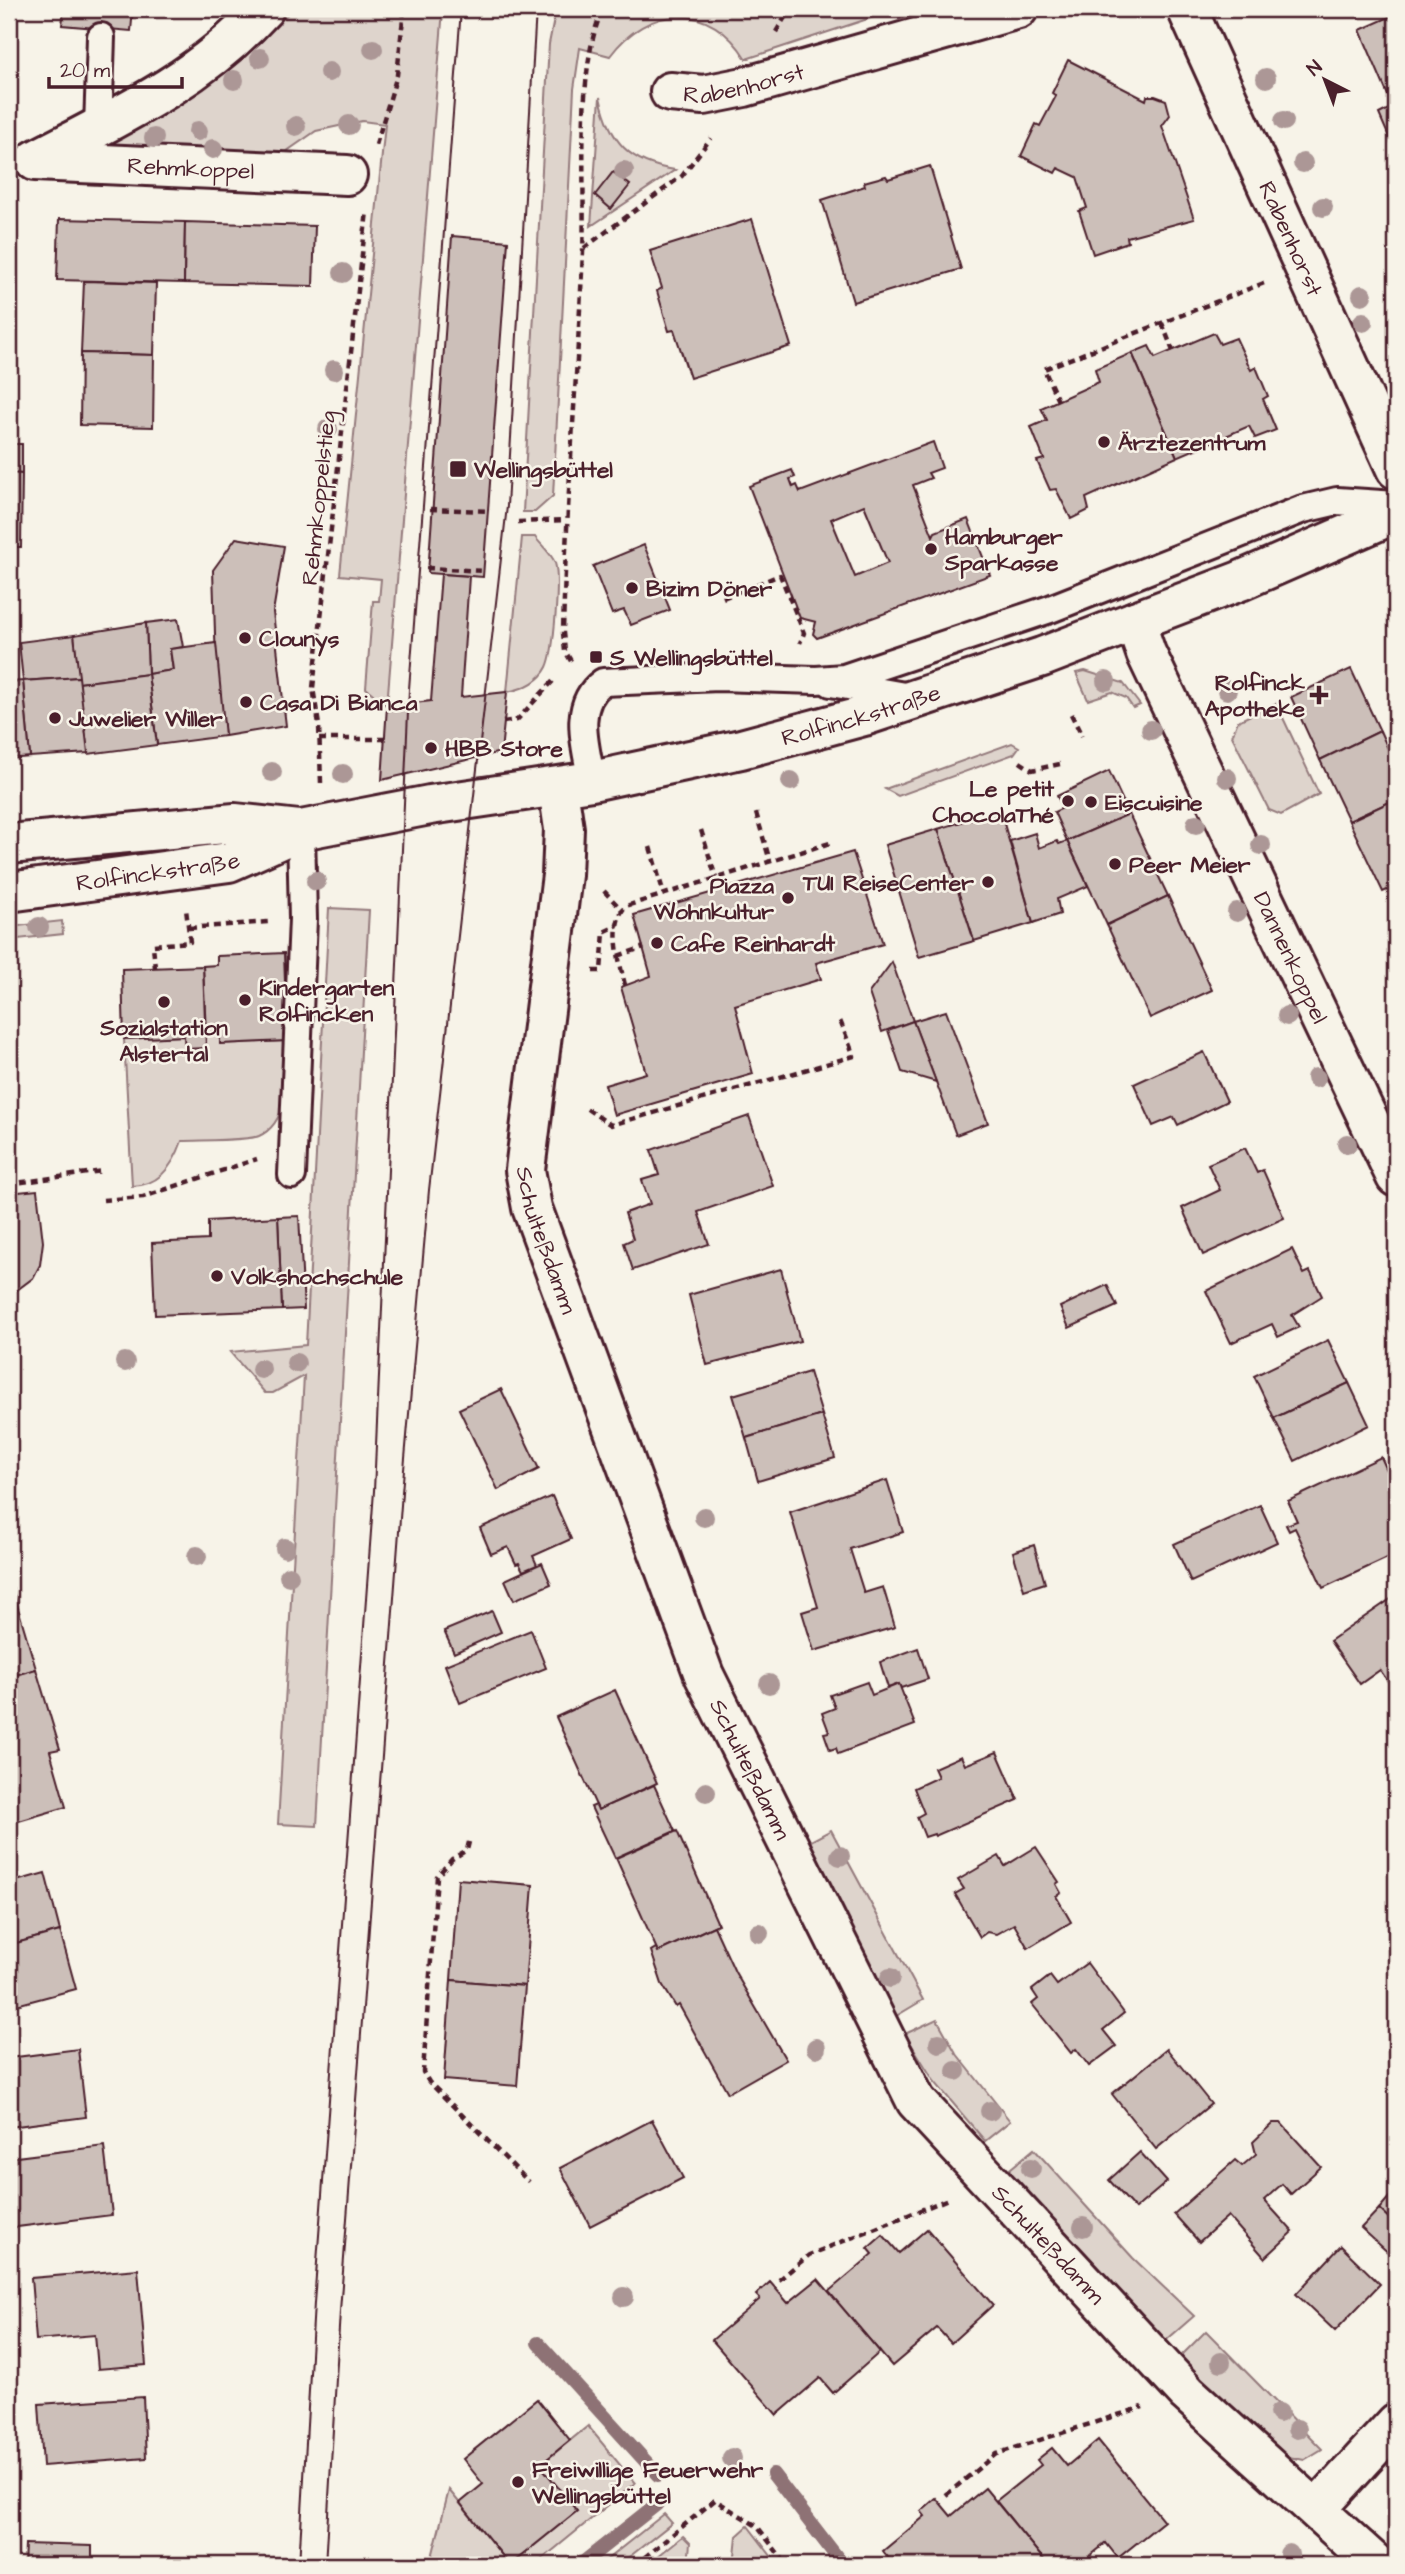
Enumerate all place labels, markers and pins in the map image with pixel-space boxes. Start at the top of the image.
place label: Ärztezentrum [1118,427,1267,459]
marker: Ärztezentrum [1096,434,1112,450]
place label: Wellingsbüttel [473,454,613,487]
marker: Wellingsbüttel [448,459,468,479]
place label: Hamburger Sparkasse [944,521,1063,579]
marker: Hamburger Sparkasse [923,541,939,557]
place label: Bizim Döner [646,573,773,605]
marker: Bizim Döner [624,580,640,596]
place label: Clounys [259,623,340,657]
marker: Clounys [237,630,253,646]
place label: S Wellingsbüttel [609,642,773,675]
marker: S Wellingsbüttel [588,649,604,665]
place label: Rolfinck Apotheke [1205,667,1306,725]
place label: Casa Di Bianca [260,687,418,719]
marker: Rolfinck Apotheke [1311,687,1327,703]
marker: Casa Di Bianca [238,694,254,710]
place label: Juwelier Willer [68,703,223,735]
marker: Juwelier Willer [47,710,63,726]
place label: HBB Store [445,733,564,765]
marker: HBB Store [423,740,439,756]
place label: Le petit ChocolaThé [932,773,1055,831]
place label: Eiscuisine [1105,787,1203,819]
marker: Le petit ChocolaThé [1060,793,1076,809]
marker: Eiscuisine [1083,794,1099,810]
place label: Peer Meier [1129,849,1251,881]
marker: Peer Meier [1107,856,1123,872]
place label: TUI ReiseCenter [802,867,974,899]
place label: Piazza Wohnkultur [652,870,774,928]
marker: TUI ReiseCenter [980,874,996,890]
marker: Piazza Wohnkultur [780,890,796,906]
place label: Cafe Reinhardt [671,928,836,960]
marker: Cafe Reinhardt [649,935,665,951]
place label: Kindergarten Rolfincken [259,972,395,1030]
marker: Kindergarten Rolfincken [237,992,253,1008]
marker: Sozialstation Alstertal [156,994,172,1010]
place label: Sozialstation Alstertal [99,1012,228,1070]
place label: Volkshochschule [230,1261,404,1293]
marker: Volkshochschule [209,1268,225,1284]
place label: Freiwillige Feuerwehr Wellingsbüttel [531,2454,763,2513]
marker: Freiwillige Feuerwehr Wellingsbüttel [510,2474,526,2490]

